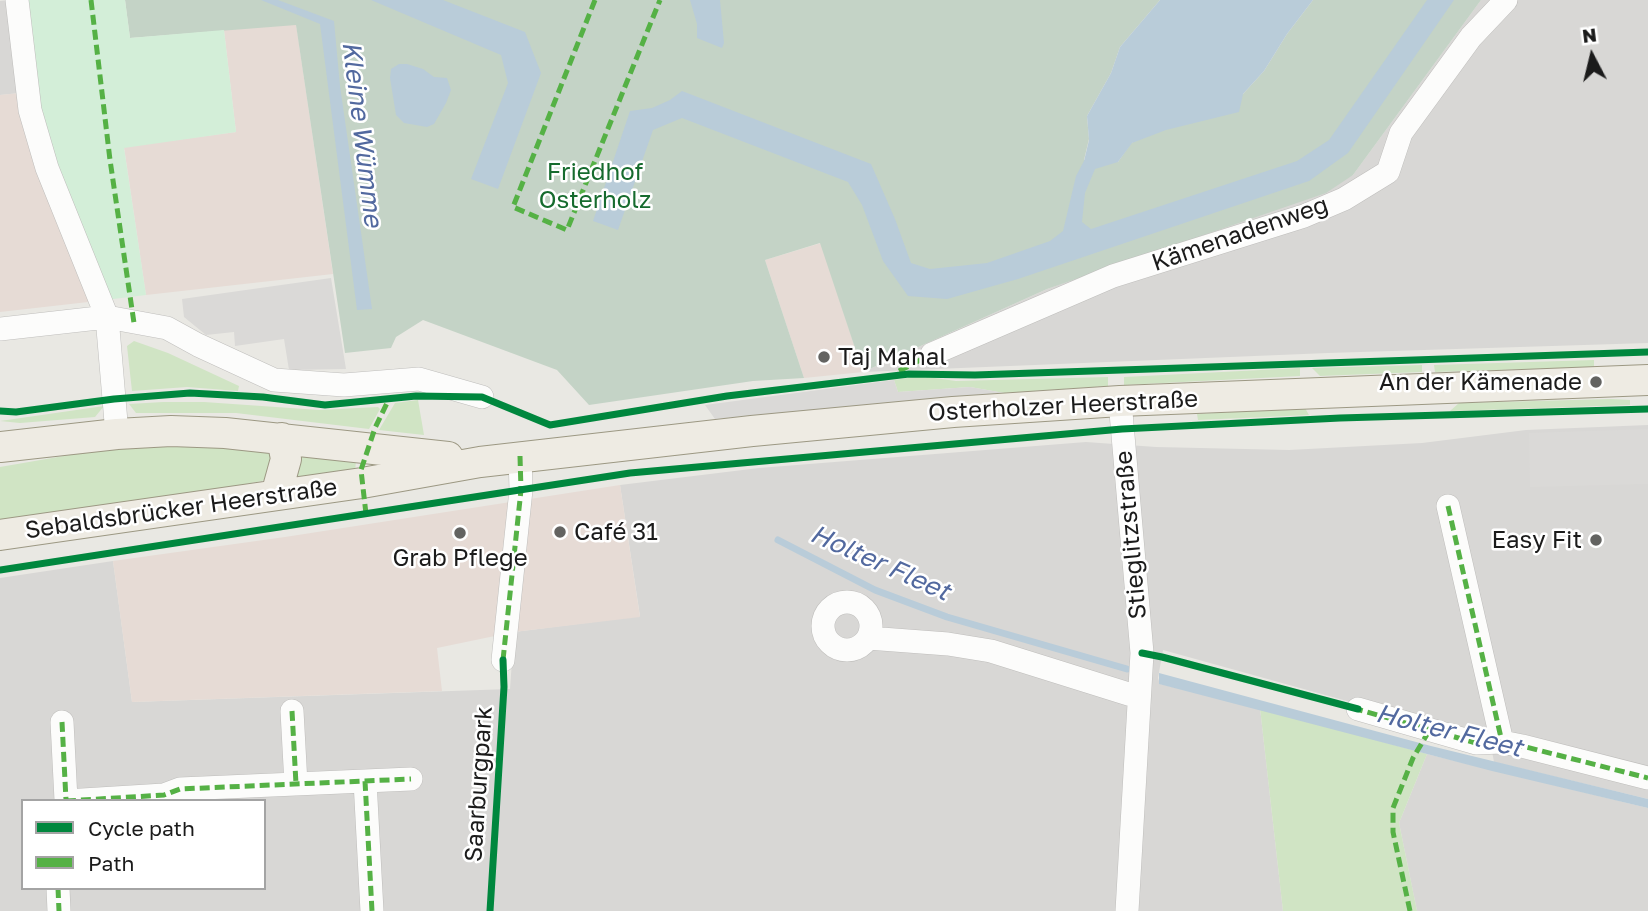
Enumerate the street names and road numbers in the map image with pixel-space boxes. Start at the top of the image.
street label: Kämenadenweg [1148,190,1332,278]
street label: Osterholzer Heerstraße [927,385,1199,427]
street label: Stieglitzstraße [1109,450,1153,620]
street label: Sebaldsbrücker Heerstraße [23,473,339,545]
street label: Saarburgpark [459,705,499,863]

